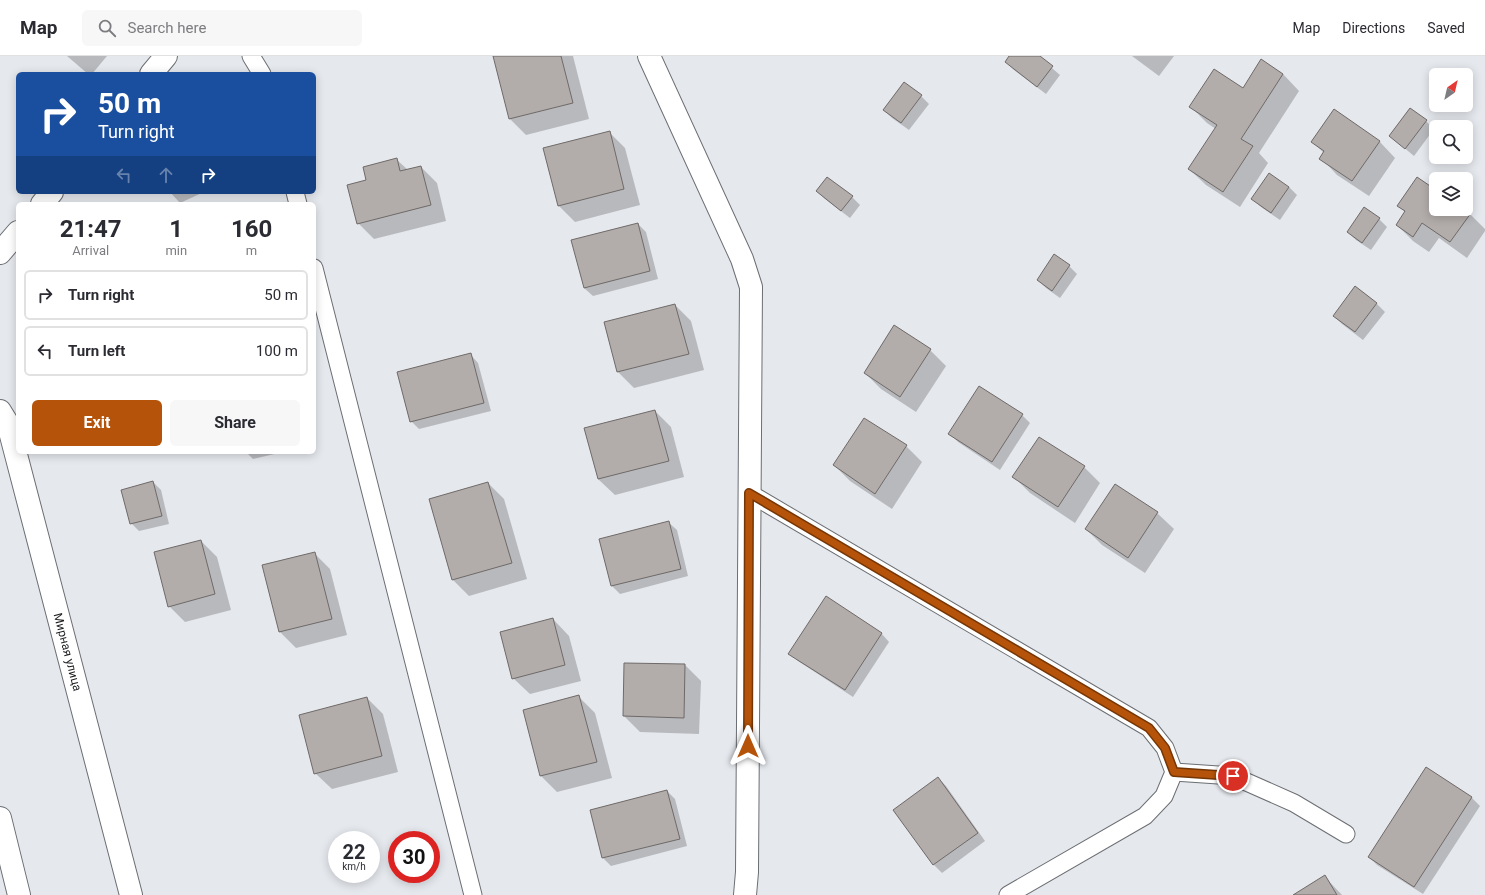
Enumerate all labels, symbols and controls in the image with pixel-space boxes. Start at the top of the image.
search box [82,10,362,46]
text: Map [20,16,58,39]
icon: search [96,17,118,39]
text: Search here [128,19,206,37]
text: Map [1293,20,1320,36]
text: Directions [1342,20,1405,36]
text: Saved [1427,20,1465,36]
north arrow [1429,68,1473,112]
map controls [1429,68,1473,216]
text: 50 m [98,87,161,120]
icon: right [32,88,84,140]
button: search [1429,120,1473,164]
text: Turn right [98,121,175,142]
icon: left [113,164,135,186]
icon: ahead [155,164,177,186]
icon: right [197,164,219,186]
button: layers [1429,172,1473,216]
text: 21:47 [60,215,122,243]
text: 1 [169,215,183,243]
text: 160 [231,215,272,243]
text: Arrival [72,243,109,258]
text: min [165,243,187,258]
text: m [246,243,257,258]
icon: right [34,284,56,306]
text: Turn right [68,286,134,304]
text: 50 m [264,286,298,304]
icon: left [34,340,56,362]
text: Turn left [68,342,125,360]
text: 100 m [256,342,298,360]
button: Exit [32,400,162,446]
button: Share [170,400,300,446]
street label: Мирная улица [51,612,84,693]
position arrow [727,725,769,767]
pin [1216,759,1250,793]
icon: arrive [1222,765,1244,787]
speed limit sign: 30 [388,831,440,883]
text: 22 [343,840,365,864]
text: km/h [342,861,366,872]

